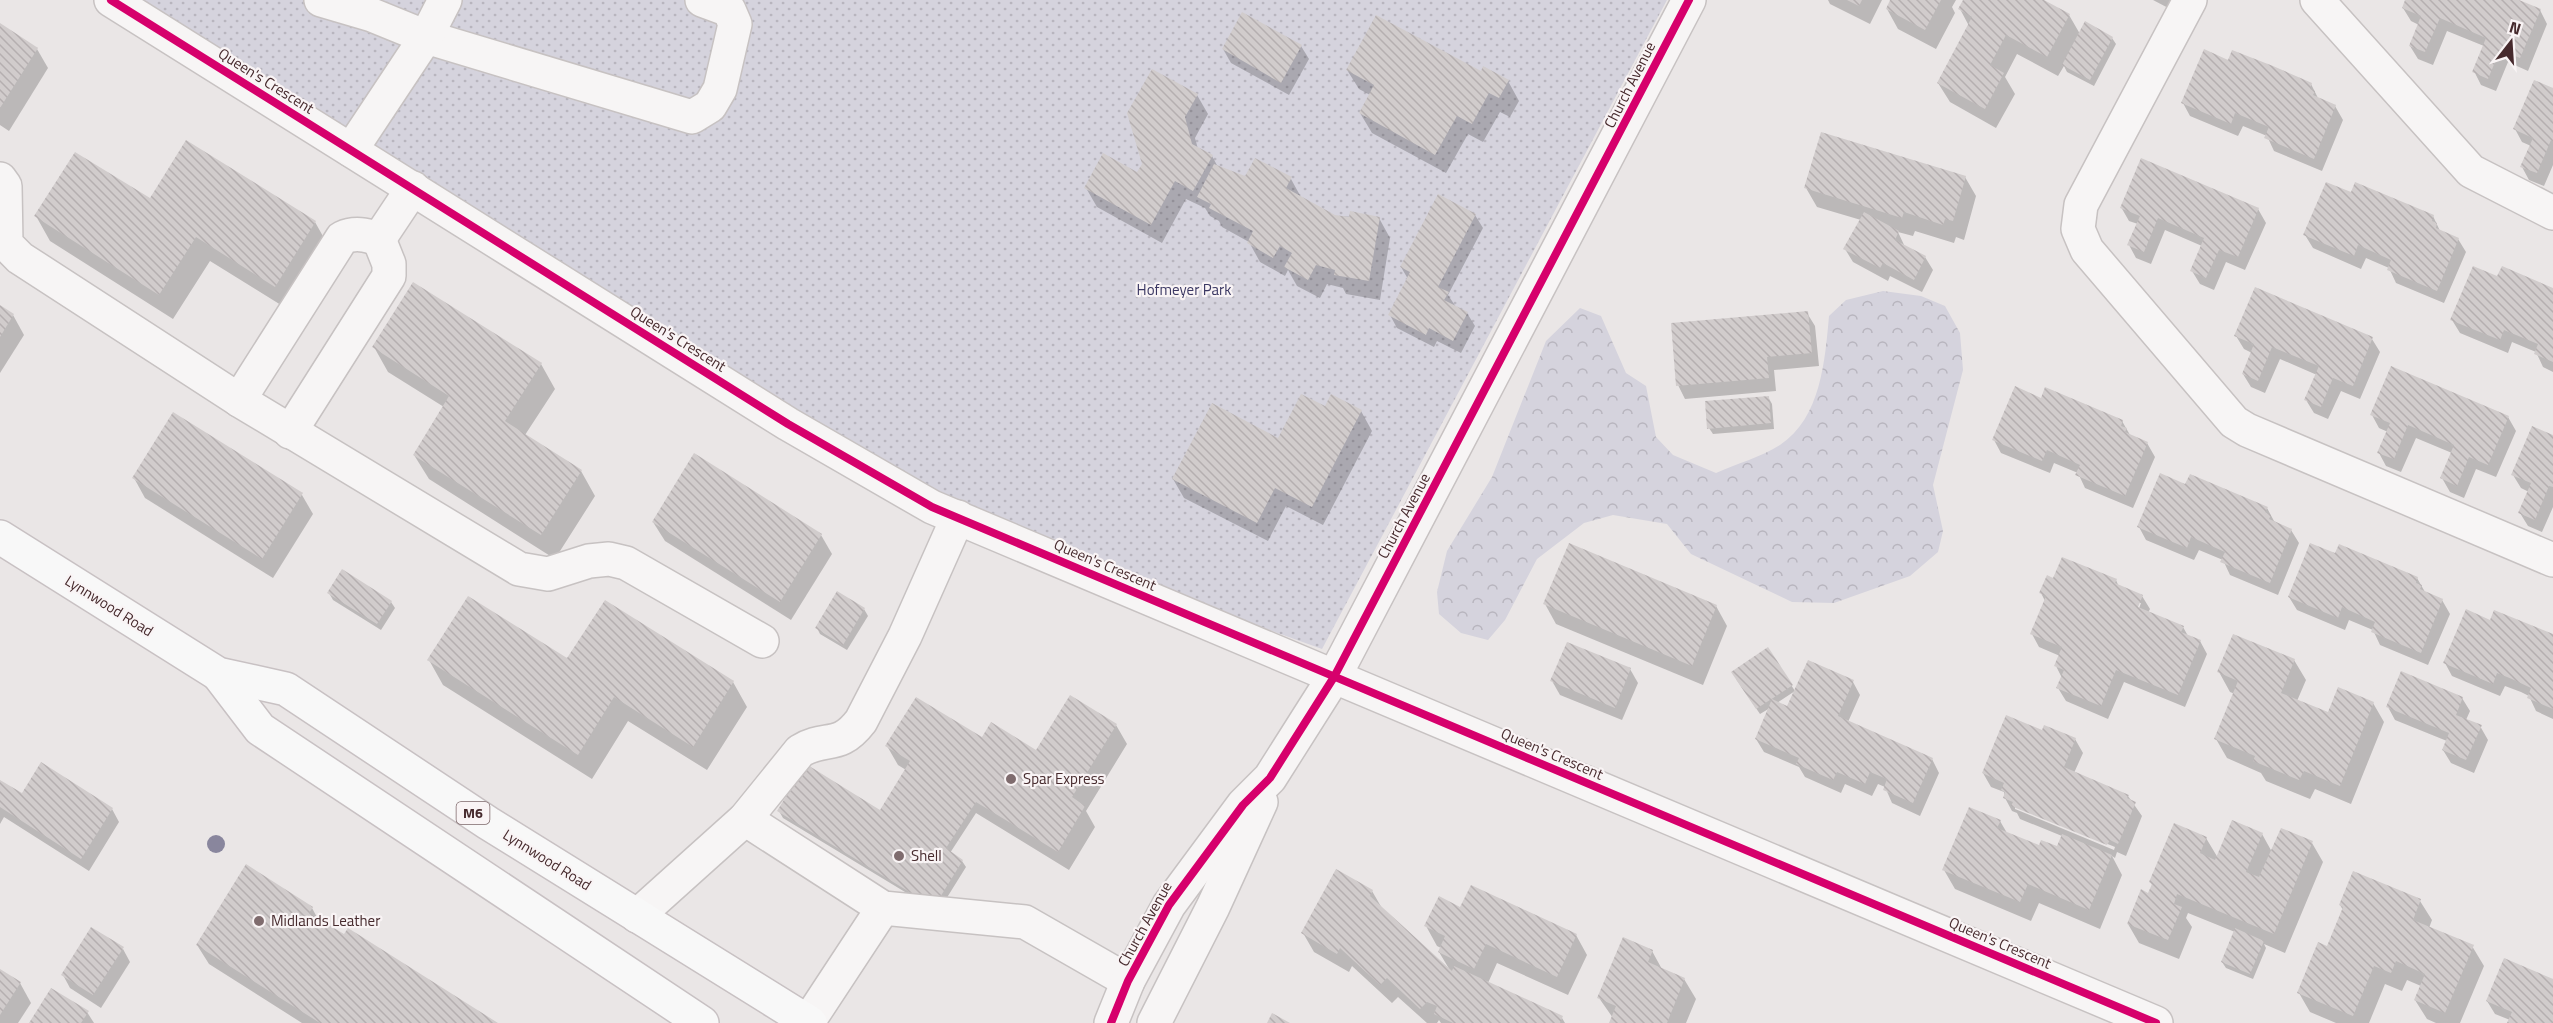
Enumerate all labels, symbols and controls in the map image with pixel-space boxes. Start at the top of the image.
north arrow [2481,12,2541,72]
text: N [2507,15,2524,41]
street label: Church Avenue [1598,38,1661,132]
street label: Queen's Crescent [214,42,319,120]
park label: Hofmeyer Park [1137,278,1231,301]
street label: Queen's Crescent [626,300,731,378]
street label: Church Avenue [1371,469,1436,563]
street label: Queen's Crescent [1050,533,1161,597]
street label: Lynnwood Road [60,569,158,642]
street label: Queen's Crescent [1497,722,1608,786]
place label: Spar Express [1023,767,1105,790]
marker: Spar Express [1004,772,1018,786]
road number: M6 [456,802,490,824]
street label: Lynnwood Road [498,823,596,896]
place label: Shell [911,844,942,867]
marker: Shell [892,849,906,863]
street label: Church Avenue [1112,877,1177,970]
place label: Midlands Leather [271,909,380,932]
street label: Queen's Crescent [1945,911,2056,975]
marker: Midlands Leather [252,914,266,928]

